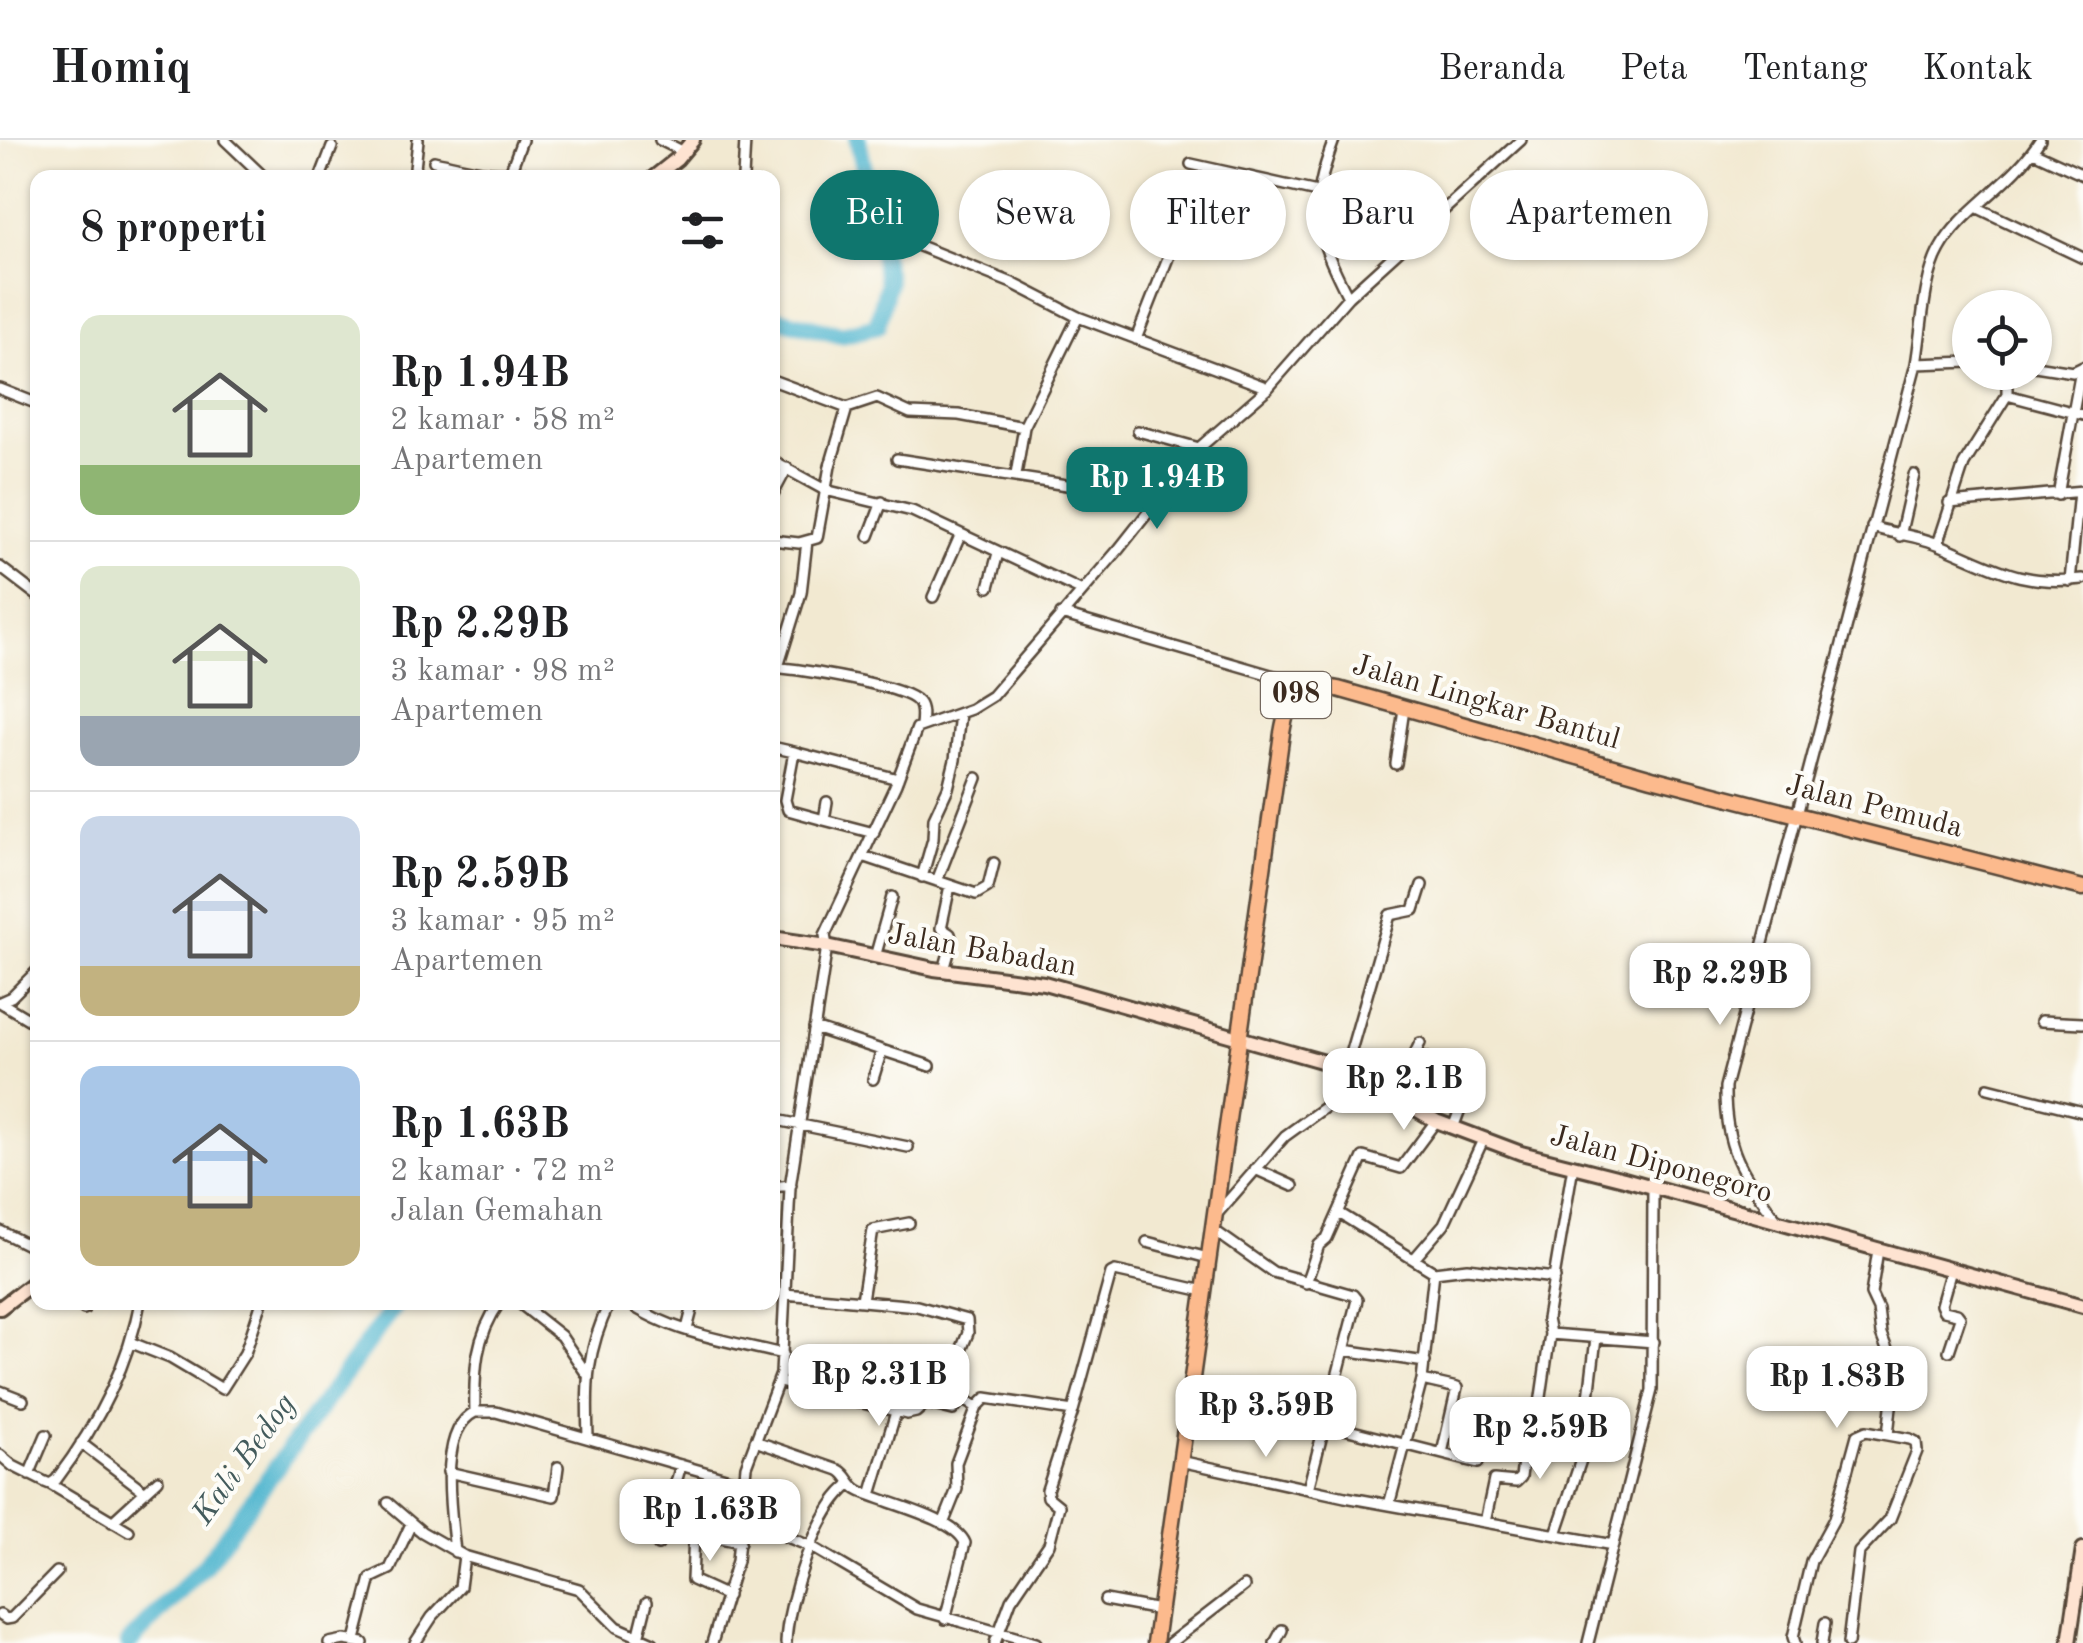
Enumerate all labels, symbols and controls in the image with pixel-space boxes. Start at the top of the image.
text: Homiq [50,45,192,93]
text: Beranda [1439,52,1565,87]
text: Peta [1620,52,1688,87]
text: Tentang [1743,52,1868,87]
text: Kontak [1923,52,2033,87]
chip: Beli [810,170,939,260]
chip: Sewa [959,170,1110,260]
chip: Filter [1130,170,1286,260]
chip: Baru [1306,170,1450,260]
chip: Apartemen [1470,170,1708,260]
icon: filters [675,203,730,258]
text: 8 properti [80,209,267,251]
map controls [1952,290,2052,390]
button: locate [1952,290,2052,390]
text: Rp 1.94B [390,354,570,396]
icon: home [160,355,280,475]
text: 2 kamar · 58 m² [390,405,615,437]
text: Apartemen [390,445,543,477]
pin: Rp 1.94B [1054,447,1260,532]
text: Rp 1.94B [1088,463,1226,495]
text: Rp 2.29B [390,605,570,647]
icon: home [160,606,280,726]
street label: Jalan Lingkar Bantul [1349,650,1623,756]
text: 3 kamar · 98 m² [390,656,615,688]
road number: 098 [1261,672,1331,718]
text: Apartemen [390,696,543,728]
street label: Jalan Pemuda [1782,770,1966,844]
text: Rp 2.59B [390,855,570,897]
icon: home [160,856,280,976]
text: 3 kamar · 95 m² [390,906,615,938]
street label: Jalan Babadan [885,920,1079,982]
pin: Rp 2.29B [1617,943,1823,1028]
text: Apartemen [390,946,543,978]
text: Rp 2.29B [1651,959,1789,991]
pin: Rp 2.1B [1312,1048,1496,1133]
text: Rp 2.1B [1345,1064,1463,1096]
text: Rp 1.63B [390,1105,570,1147]
icon: home [160,1106,280,1226]
street label: Jalan Diponegoro [1547,1121,1775,1209]
text: 2 kamar · 72 m² [390,1156,615,1188]
text: Jalan Gemahan [390,1196,603,1228]
pin: Rp 2.31B [776,1344,982,1429]
pin: Rp 1.83B [1734,1346,1940,1431]
text: Rp 2.31B [810,1360,948,1392]
text: Rp 1.83B [1768,1362,1906,1394]
pin: Rp 3.59B [1163,1375,1369,1460]
water label: Kali Bedog [187,1389,303,1532]
text: Rp 3.59B [1197,1391,1335,1423]
pin: Rp 2.59B [1437,1397,1643,1482]
text: Rp 2.59B [1471,1413,1609,1445]
pin: Rp 1.63B [607,1479,813,1564]
text: Rp 1.63B [641,1495,779,1527]

